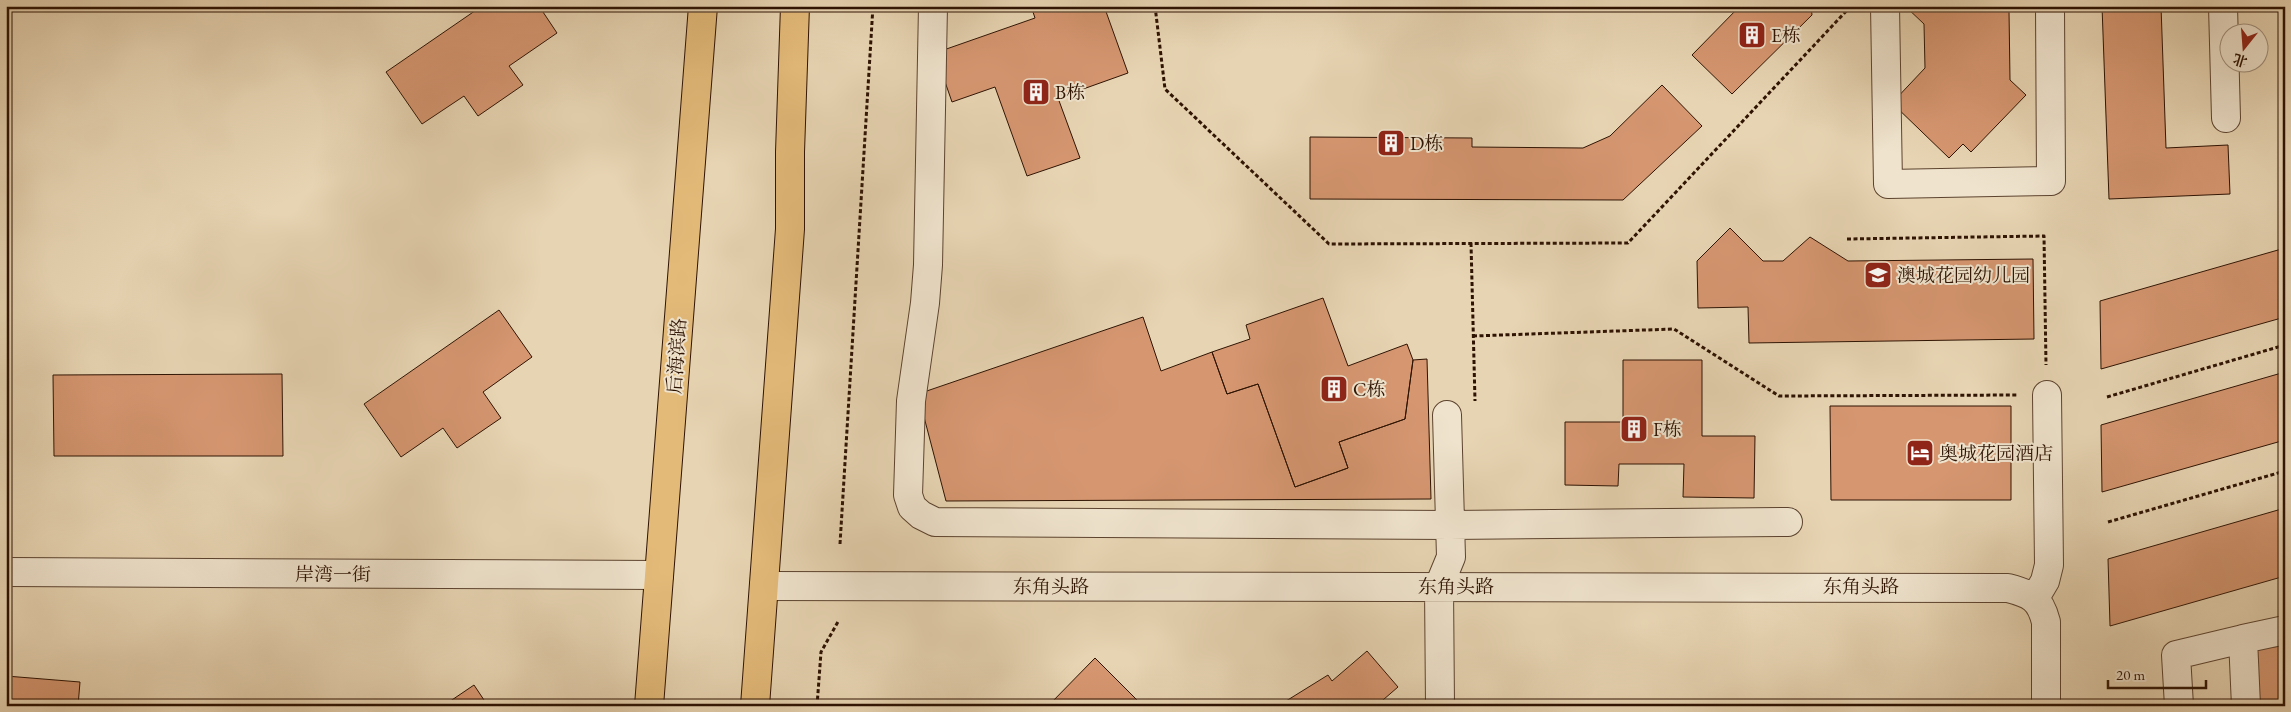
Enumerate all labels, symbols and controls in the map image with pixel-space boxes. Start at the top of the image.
building icon: E栋 [1737,20,1767,50]
north arrow [2218,22,2268,72]
place label: E栋 [1771,23,1801,48]
text: 北 [2231,50,2250,71]
building icon: B栋 [1021,77,1051,107]
place label: B栋 [1055,80,1085,105]
building icon: D栋 [1376,128,1406,158]
place label: D栋 [1410,131,1443,156]
school or university icon: 澳城花园幼儿园 [1863,260,1893,290]
place label: 澳城花园幼儿园 [1897,263,2030,288]
street label: 后海滨路 [661,317,692,395]
building icon: C栋 [1319,374,1349,404]
place label: C栋 [1353,377,1386,402]
building icon: F栋 [1619,414,1649,444]
place label: F栋 [1653,417,1682,442]
hotel icon: 奥城花园酒店 [1905,438,1935,468]
place label: 奥城花园酒店 [1939,441,2053,466]
street label: 岸湾一街 [295,562,371,587]
street label: 东角头路 [1013,574,1089,599]
street label: 东角头路 [1418,574,1494,599]
street label: 东角头路 [1823,574,1899,599]
scale bar [2108,657,2206,689]
text: 20 m [2116,665,2145,684]

